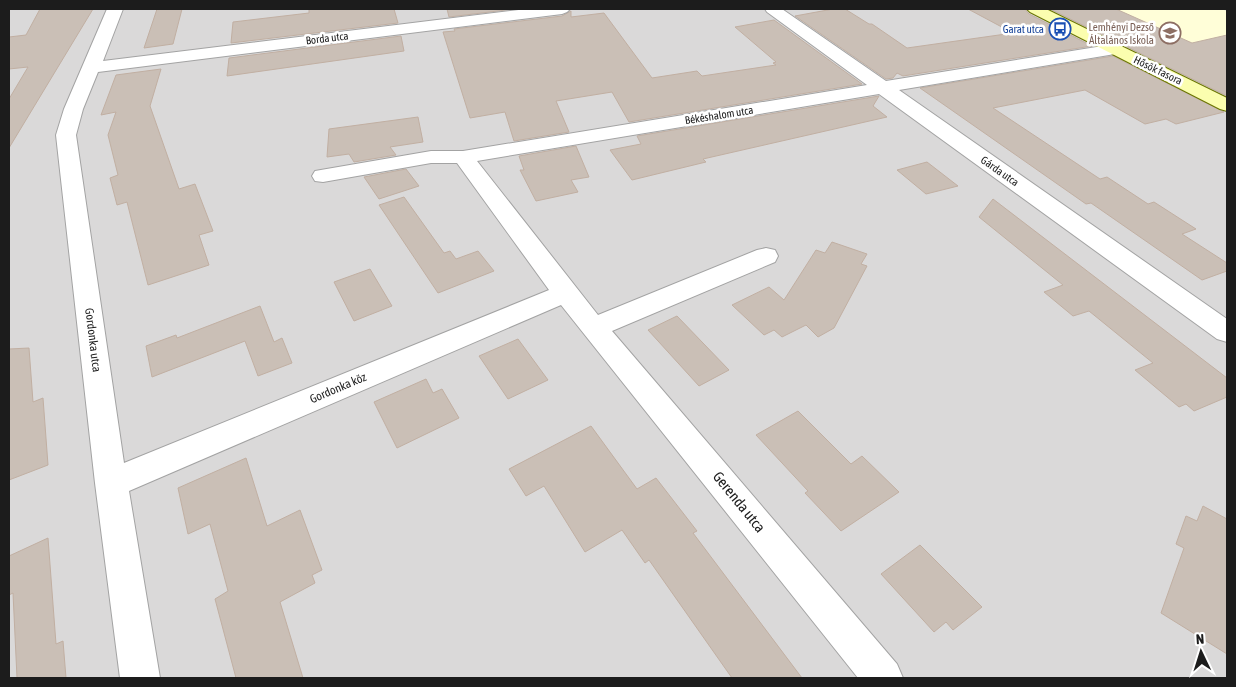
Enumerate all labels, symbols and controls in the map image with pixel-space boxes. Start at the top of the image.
bus stop icon: Garat utca [1048,17,1072,41]
place label: Lemhényi Dezső Általános Iskola [1088,21,1154,46]
school or university icon: Lemhényi Dezső Általános Iskola [1158,21,1182,45]
place label: Garat utca [1003,23,1044,35]
street label: Borda utca [305,29,349,47]
street label: Hősök fasora [1132,53,1184,87]
street label: Békéshalom utca [684,104,754,126]
street label: Gárda utca [979,154,1021,188]
street label: Gordonka utca [82,307,104,373]
street label: Gordonka köz [308,370,369,406]
street label: Gerenda utca [710,468,769,536]
north arrow [1176,627,1226,677]
text: N [1195,631,1205,647]

